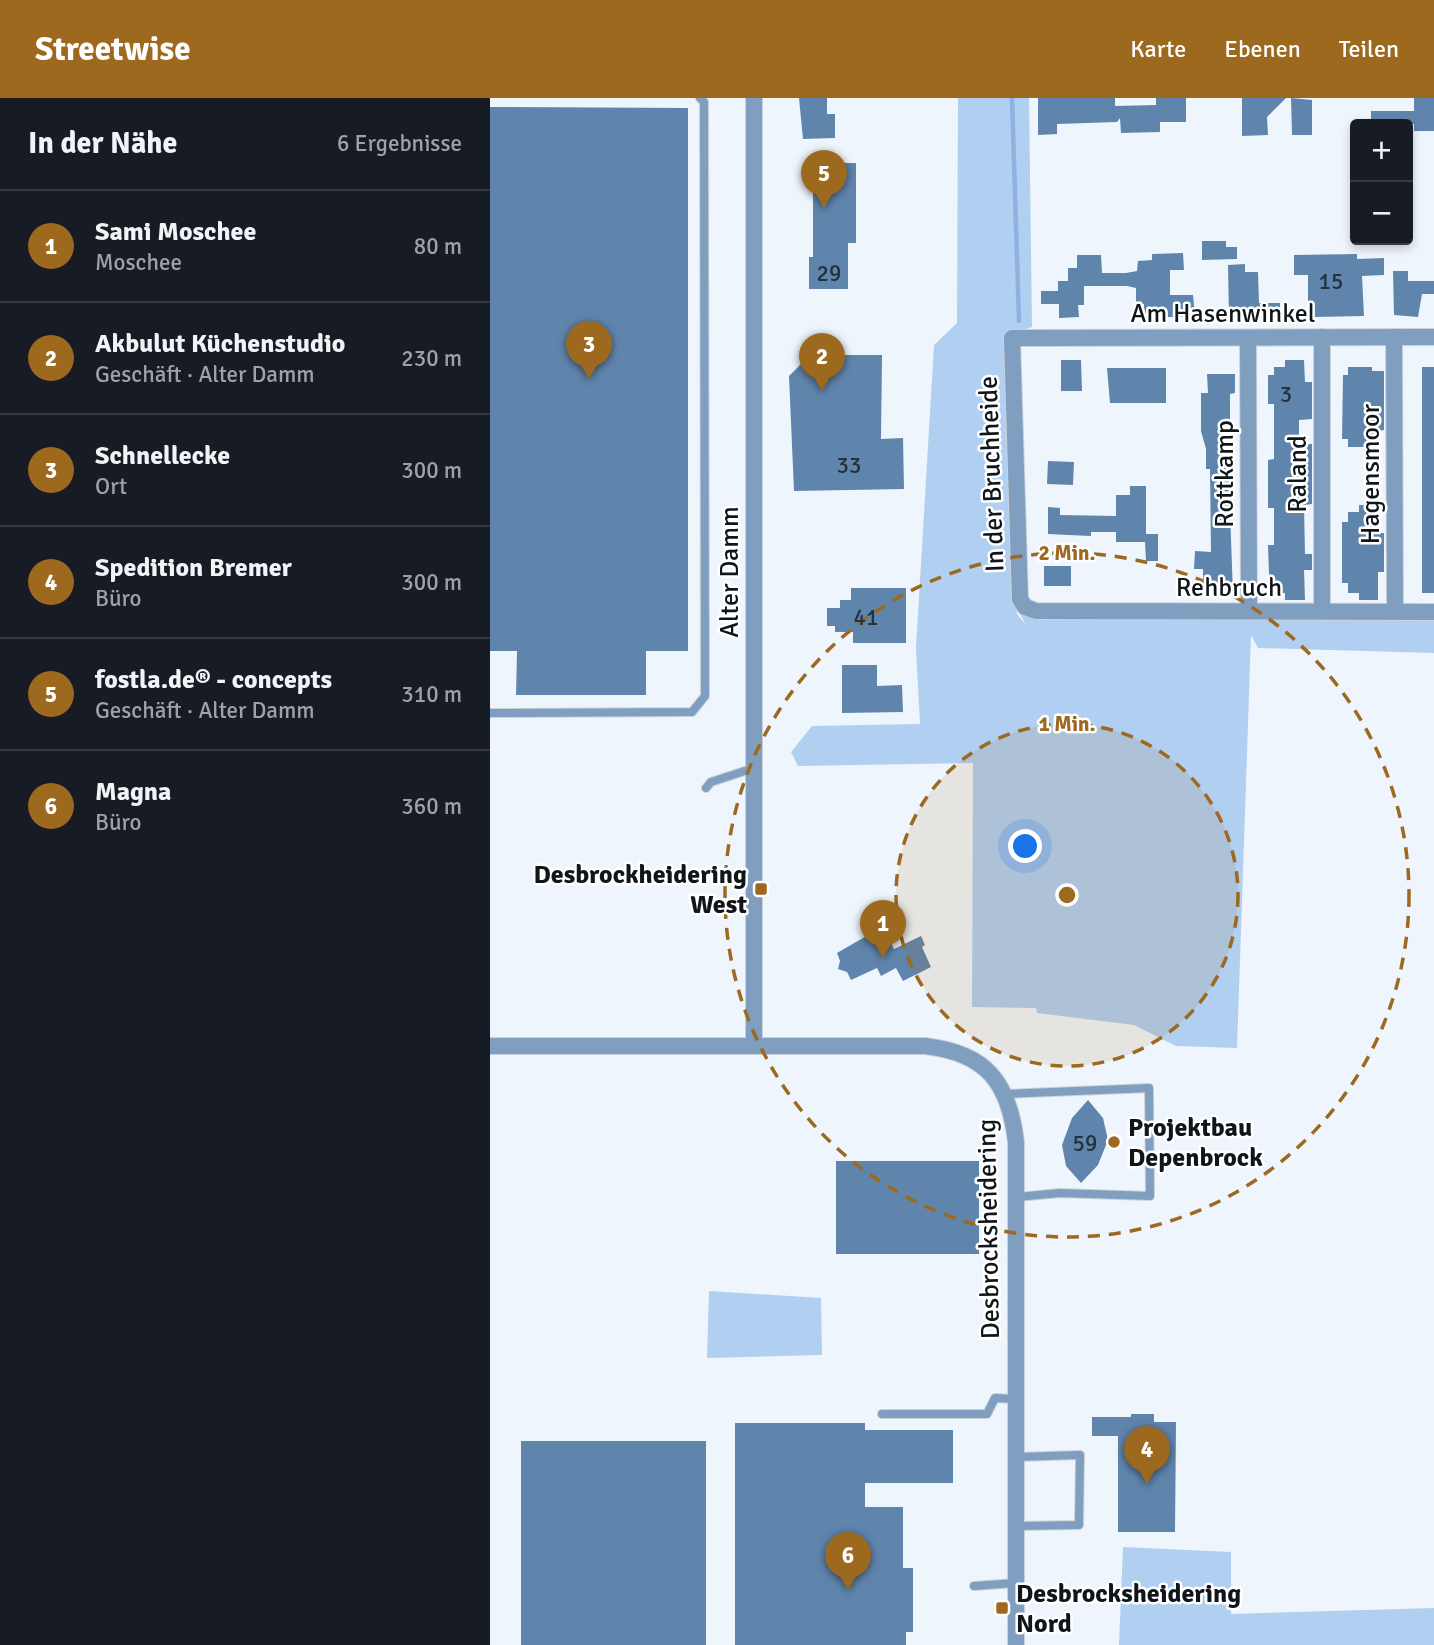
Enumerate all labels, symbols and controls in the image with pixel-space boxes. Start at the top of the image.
text: Streetwise [35,29,191,70]
text: Karte [1130,34,1186,64]
text: Ebenen [1224,34,1301,64]
text: Teilen [1339,34,1399,64]
map controls [1350,119,1413,245]
button: + [1350,119,1413,182]
text: In der Nähe [28,125,177,162]
text: 6 Ergebnisse [337,129,462,158]
pin: 5 [801,150,847,208]
button: − [1350,182,1413,245]
text: Sami Moschee [95,216,256,248]
text: 1 [45,232,57,261]
text: 80 m [414,232,462,261]
text: Moschee [95,248,182,277]
house number: 29 [817,259,841,288]
house number: 15 [1319,267,1343,296]
street label: Am Hasenwinkel [1131,298,1315,330]
pin: 3 [566,321,612,379]
text: Akbulut Küchenstudio [95,328,345,360]
pin: 2 [799,333,845,391]
text: 2 [45,344,57,373]
text: 230 m [401,344,462,373]
text: Geschäft · Alter Damm [95,360,315,389]
street label: In der Bruchheide [973,375,1011,573]
house number: 3 [1280,380,1292,409]
street label: Hagensmoor [1355,403,1387,544]
street label: Rottkamp [1209,420,1241,528]
street label: Raland [1282,435,1314,513]
text: Schnellecke [95,440,230,472]
house number: 33 [837,451,861,480]
text: 3 [45,456,57,485]
text: 300 m [401,456,462,485]
text: Ort [95,472,127,501]
street label: Alter Damm [714,506,746,638]
text: 2 Min. [1038,540,1096,566]
text: Spedition Bremer [95,552,292,584]
text: 4 [45,568,57,597]
text: 300 m [401,568,462,597]
street label: Rehbruch [1176,572,1282,604]
text: Büro [95,584,141,613]
house number: 41 [854,603,878,632]
text: fostla.de® - concepts [95,664,332,696]
text: 5 [45,680,57,709]
text: 310 m [401,680,462,709]
text: Geschäft · Alter Damm [95,696,315,725]
text: 1 Min. [1038,711,1096,737]
text: Magna [95,776,171,808]
text: 6 [45,792,57,821]
text: 360 m [401,792,462,821]
text: Büro [95,808,141,837]
your location [1008,829,1042,863]
place label: Desbrockheidering West [533,859,747,921]
marker: Desbrockheidering West [753,881,769,897]
centre of rings [1055,883,1079,907]
pin: 1 [860,900,906,958]
place label: Projektbau Depenbrock [1128,1112,1263,1174]
street label: Desbrocksheidering [971,1119,1007,1339]
house number: 59 [1073,1129,1097,1158]
marker: Projektbau Depenbrock [1106,1134,1122,1150]
pin: 4 [1124,1426,1170,1484]
pin: 6 [825,1532,871,1590]
place label: Desbrocksheidering Nord [1016,1578,1241,1640]
marker: Desbrocksheidering Nord [994,1600,1010,1616]

